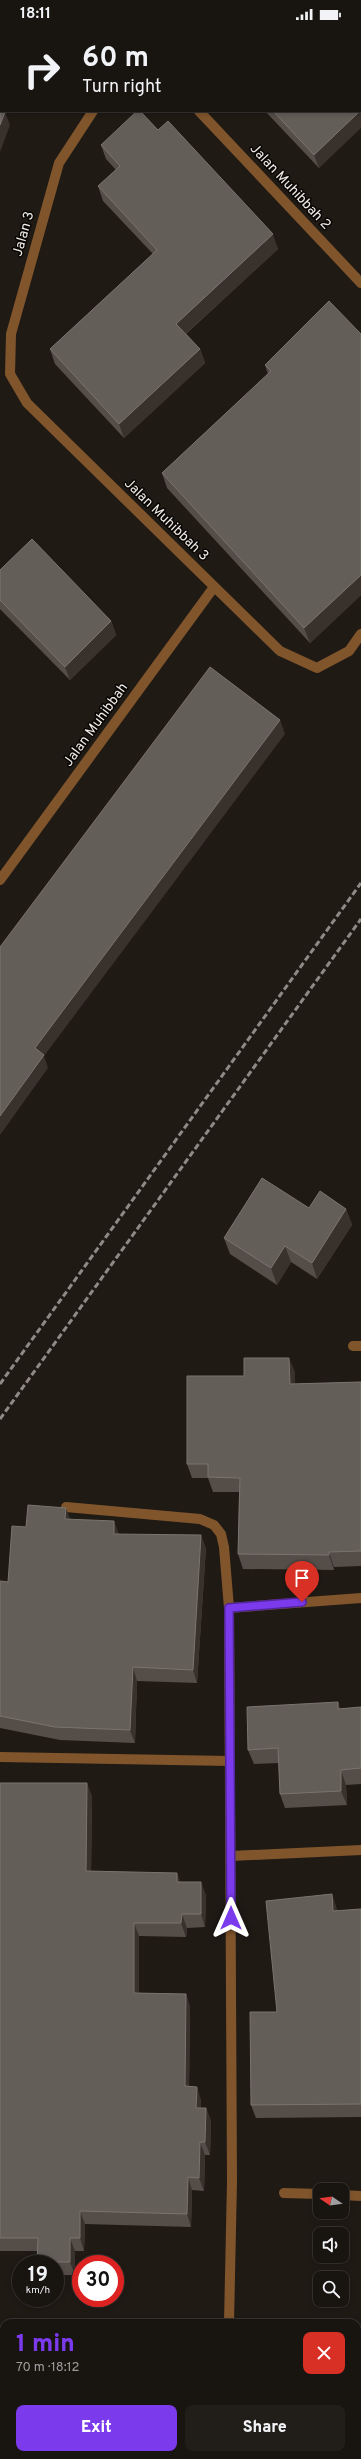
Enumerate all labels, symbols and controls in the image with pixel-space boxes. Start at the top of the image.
text: 18:11 [20,5,51,24]
text: 60 m [82,41,149,77]
icon: right [16,44,68,96]
text: Turn right [82,76,162,99]
street label: Jalan Muhibbah 2 [246,141,334,233]
street label: Jalan 3 [10,210,38,258]
street label: Jalan Muhibbah 3 [120,475,212,565]
street label: Jalan Muhibbah [60,680,132,770]
pin [285,1561,319,1602]
icon: arrive [291,1567,313,1589]
position arrow [210,1897,252,1939]
north arrow [313,2183,349,2219]
map controls [313,2183,349,2307]
button: sound [313,2227,349,2263]
speed limit sign: 30 [72,2255,124,2307]
text: 19 [28,2263,48,2289]
button: search [313,2271,349,2307]
text: km/h [26,2284,50,2297]
text: 1 min [16,2330,75,2360]
button: close [303,2332,345,2374]
text: 70 m · 18:12 [16,2360,79,2376]
button: Exit [16,2405,177,2451]
button: Share [185,2405,345,2451]

